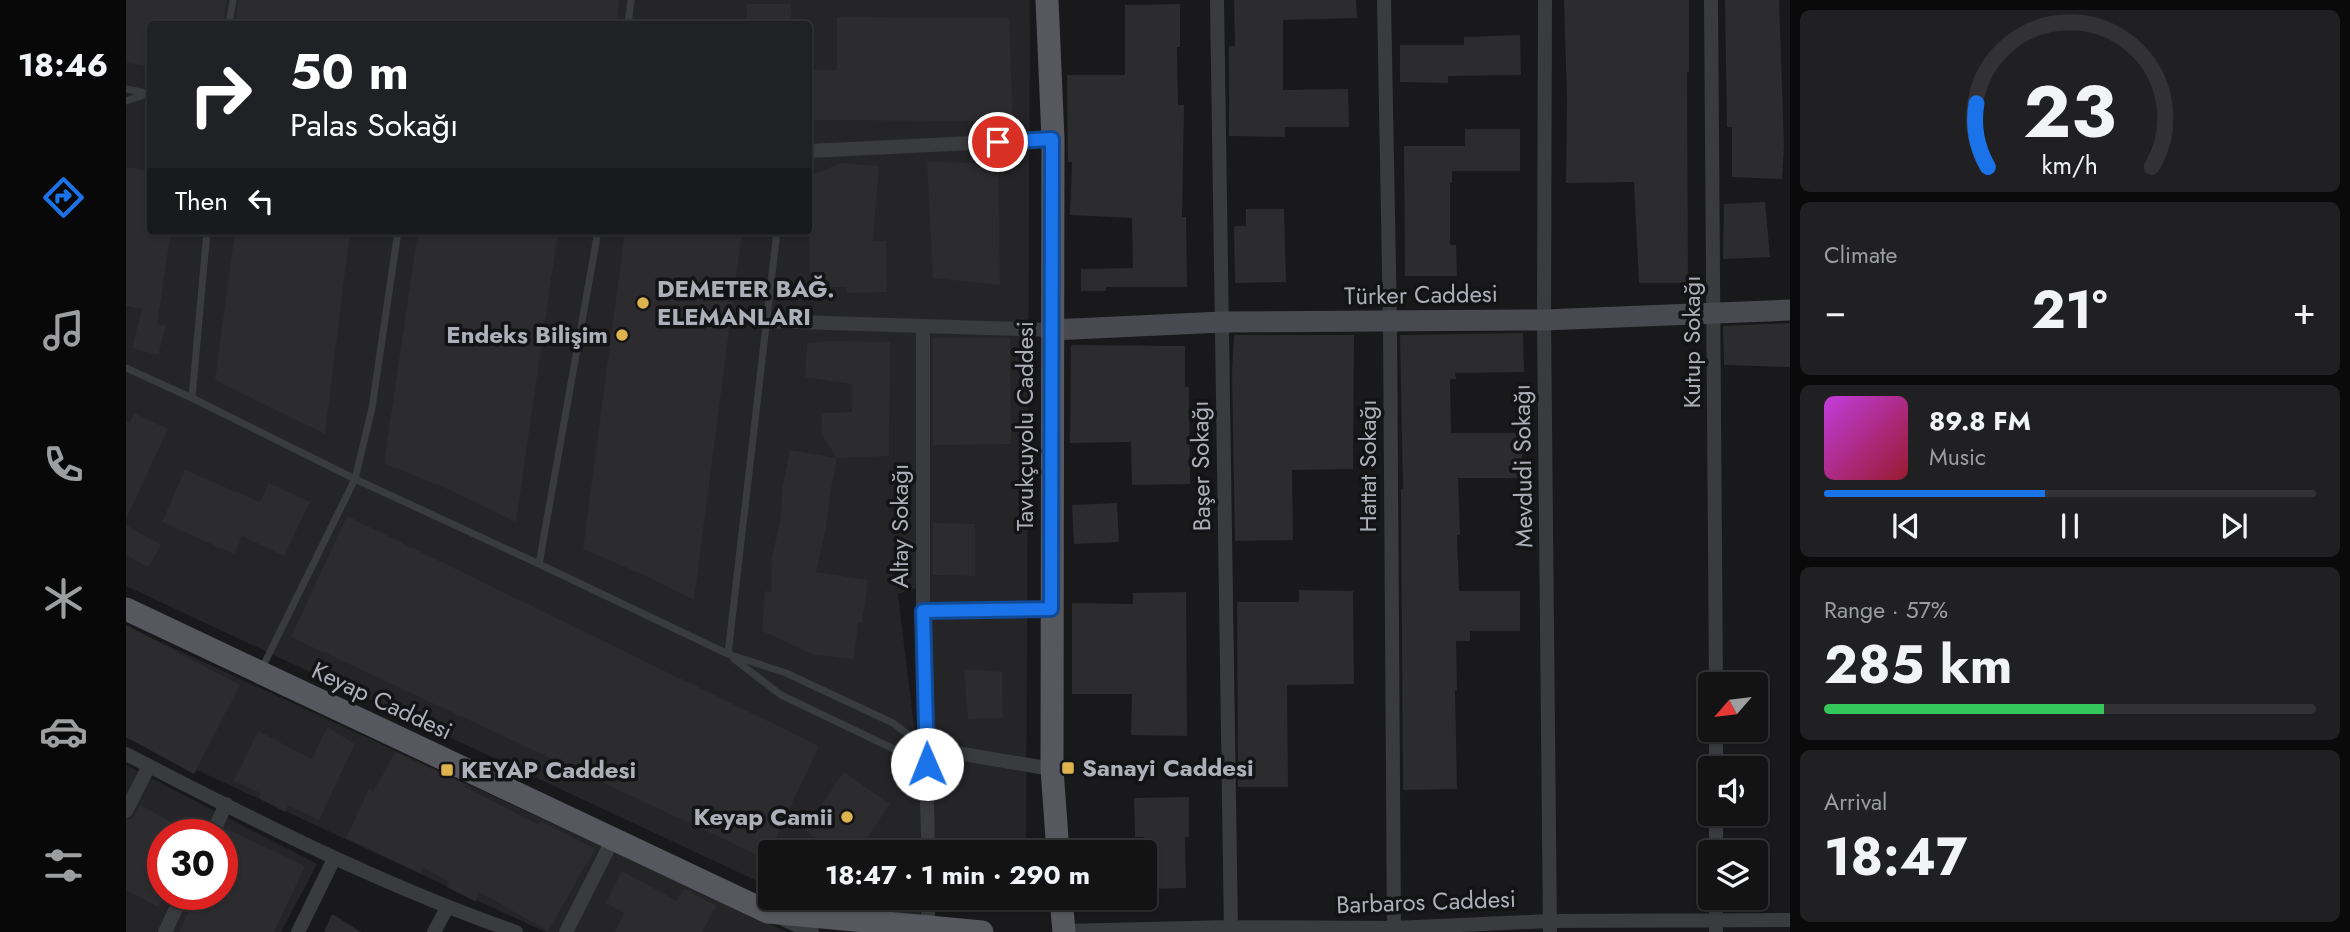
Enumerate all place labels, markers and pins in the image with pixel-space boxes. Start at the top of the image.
pin [968,112,1028,172]
place label: DEMETER BAĞ. ELEMANLARI [657,271,835,334]
marker: DEMETER BAĞ. ELEMANLARI [635,295,651,311]
place label: Endeks Bilişim [446,317,608,352]
marker: Endeks Bilişim [614,327,630,343]
place label: Sanayi Caddesi [1082,750,1254,785]
place label: KEYAP Caddesi [461,752,636,787]
marker: Sanayi Caddesi [1060,760,1076,776]
marker: KEYAP Caddesi [439,762,455,778]
place label: Keyap Camii [693,799,833,834]
marker: Keyap Camii [839,809,855,825]

